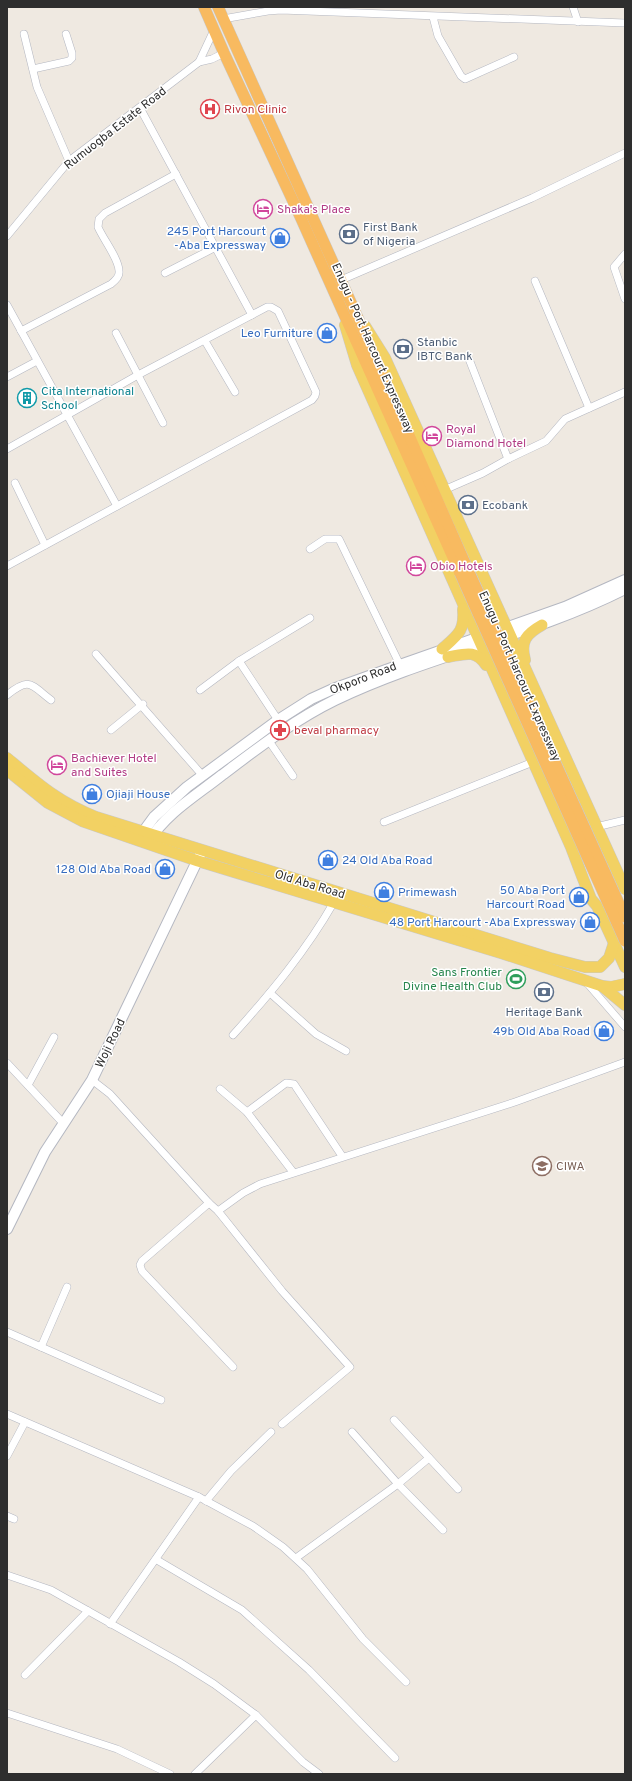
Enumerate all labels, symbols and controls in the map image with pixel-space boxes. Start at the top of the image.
street label: Rumuogba Estate Road [61,84,170,174]
hospital icon: Rivon Clinic [199,98,221,120]
place label: Rivon Clinic [224,102,287,118]
hotel icon: Shaka's Place [252,198,274,220]
place label: Shaka's Place [277,202,350,218]
place label: First Bank of Nigeria [363,220,418,250]
bank icon: First Bank of Nigeria [338,223,360,245]
place label: 245 Port Harcourt -Aba Expressway [167,224,266,254]
shop icon: 245 Port Harcourt -Aba Expressway [269,227,291,249]
street label: Enugu - Port Harcourt Expressway [327,261,417,436]
shop icon: Leo Furniture [316,322,338,344]
place label: Leo Furniture [241,326,313,342]
place label: Stanbic IBTC Bank [417,335,473,365]
bank icon: Stanbic IBTC Bank [392,338,414,360]
place label: Cita International School [41,384,134,414]
building icon: Cita International School [16,387,38,409]
place label: Royal Diamond Hotel [446,422,526,452]
hotel icon: Royal Diamond Hotel [421,425,443,447]
bank icon: Ecobank [457,494,479,516]
place label: Ecobank [482,498,528,514]
hotel icon: Obio Hotels [405,555,427,577]
place label: Obio Hotels [430,559,493,575]
street label: Enugu - Port Harcourt Expressway [474,589,564,764]
street label: Okporo Road [328,659,399,699]
pharmacy icon: beval pharmacy [269,719,291,741]
place label: beval pharmacy [294,723,379,739]
place label: Bachiever Hotel and Suites [71,751,157,781]
hotel icon: Bachiever Hotel and Suites [46,754,68,776]
shop icon: Ojiaji House [81,783,103,805]
place label: Ojiaji House [106,787,170,803]
shop icon: 24 Old Aba Road [317,849,339,871]
place label: 24 Old Aba Road [342,853,432,869]
shop icon: 128 Old Aba Road [154,858,176,880]
place label: 128 Old Aba Road [56,862,151,878]
street label: Old Aba Road [272,867,347,903]
shop icon: Primewash [373,881,395,903]
place label: 50 Aba Port Harcourt Road [487,883,565,913]
place label: Primewash [398,885,457,901]
shop icon: 50 Aba Port Harcourt Road [568,886,590,908]
shop icon: 48 Port Harcourt -Aba Expressway [579,911,601,933]
place label: 48 Port Harcourt -Aba Expressway [389,915,576,931]
place label: Sans Frontier Divine Health Club [403,965,502,995]
sports icon: Sans Frontier Divine Health Club [505,968,527,990]
bank icon: Heritage Bank [533,981,555,1003]
place label: Heritage Bank [505,1005,583,1021]
street label: Woji Road [92,1016,130,1071]
shop icon: 49b Old Aba Road [593,1020,615,1042]
place label: 49b Old Aba Road [493,1024,590,1040]
school or university icon: CIWA [531,1155,553,1177]
place label: CIWA [556,1159,585,1175]

